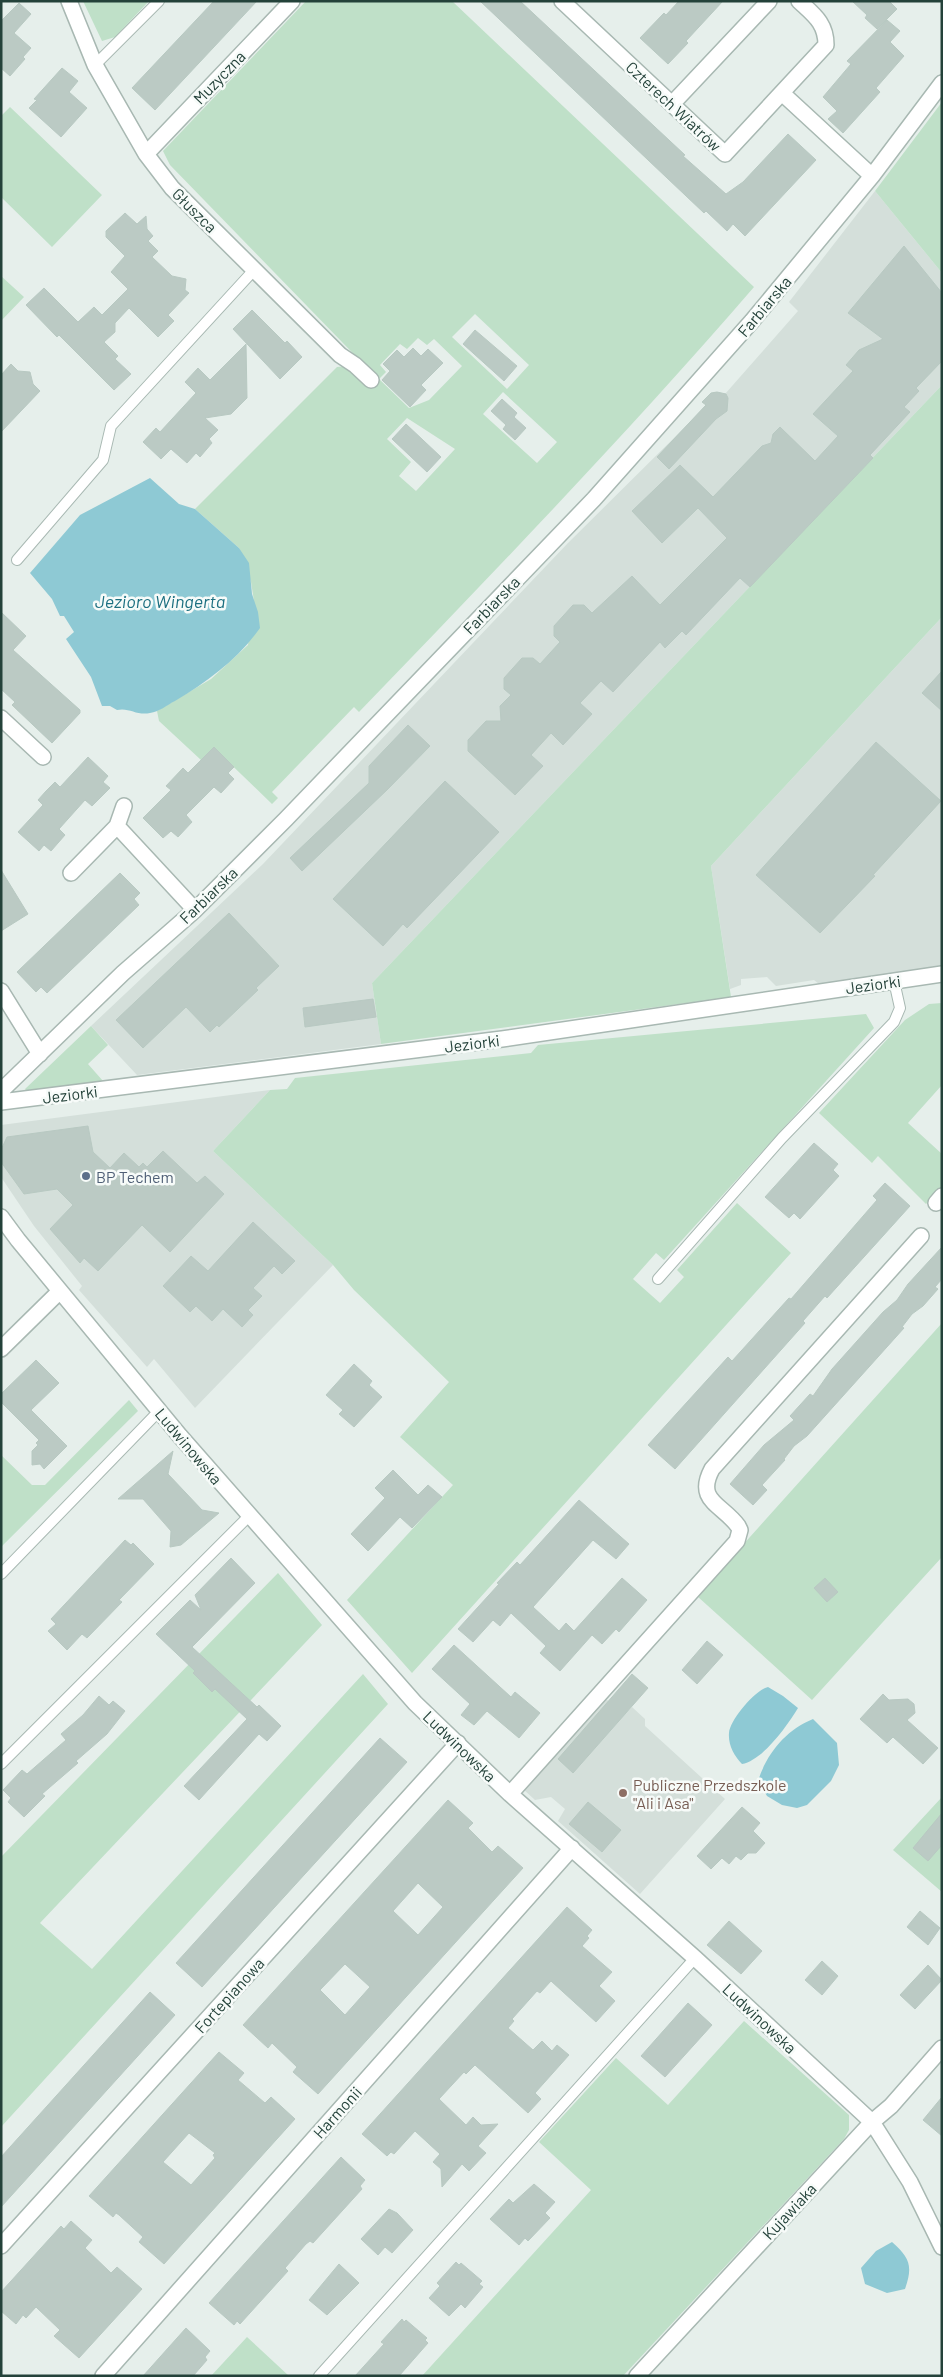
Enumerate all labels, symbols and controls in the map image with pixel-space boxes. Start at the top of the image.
street label: Muzyczna [189,46,249,108]
street label: Czterech Wiatrów [623,57,726,155]
street label: Głuszca [169,184,221,236]
street label: Farbiarska [733,272,795,340]
street label: Farbiarska [459,572,523,638]
water label: Jezioro Wingerta [95,590,225,612]
street label: Farbiarska [175,863,241,927]
street label: Jeziorki [844,971,902,997]
street label: Jeziorki [443,1030,501,1056]
street label: Jeziorki [41,1081,99,1107]
place label: BP Techem [96,1167,174,1186]
marker: BP Techem [80,1170,92,1182]
street label: Ludwinowska [152,1404,226,1488]
street label: Ludwinowska [420,1707,500,1785]
place label: Publiczne Przedszkole "Ali i Asa" [633,1775,786,1812]
marker: Publiczne Przedszkole "Ali i Asa" [617,1787,629,1799]
street label: Fortepianowa [190,1953,268,2037]
street label: Ludwinowska [719,1979,801,2057]
street label: Harmonii [309,2082,365,2142]
street label: Kujawiaka [758,2179,820,2243]

